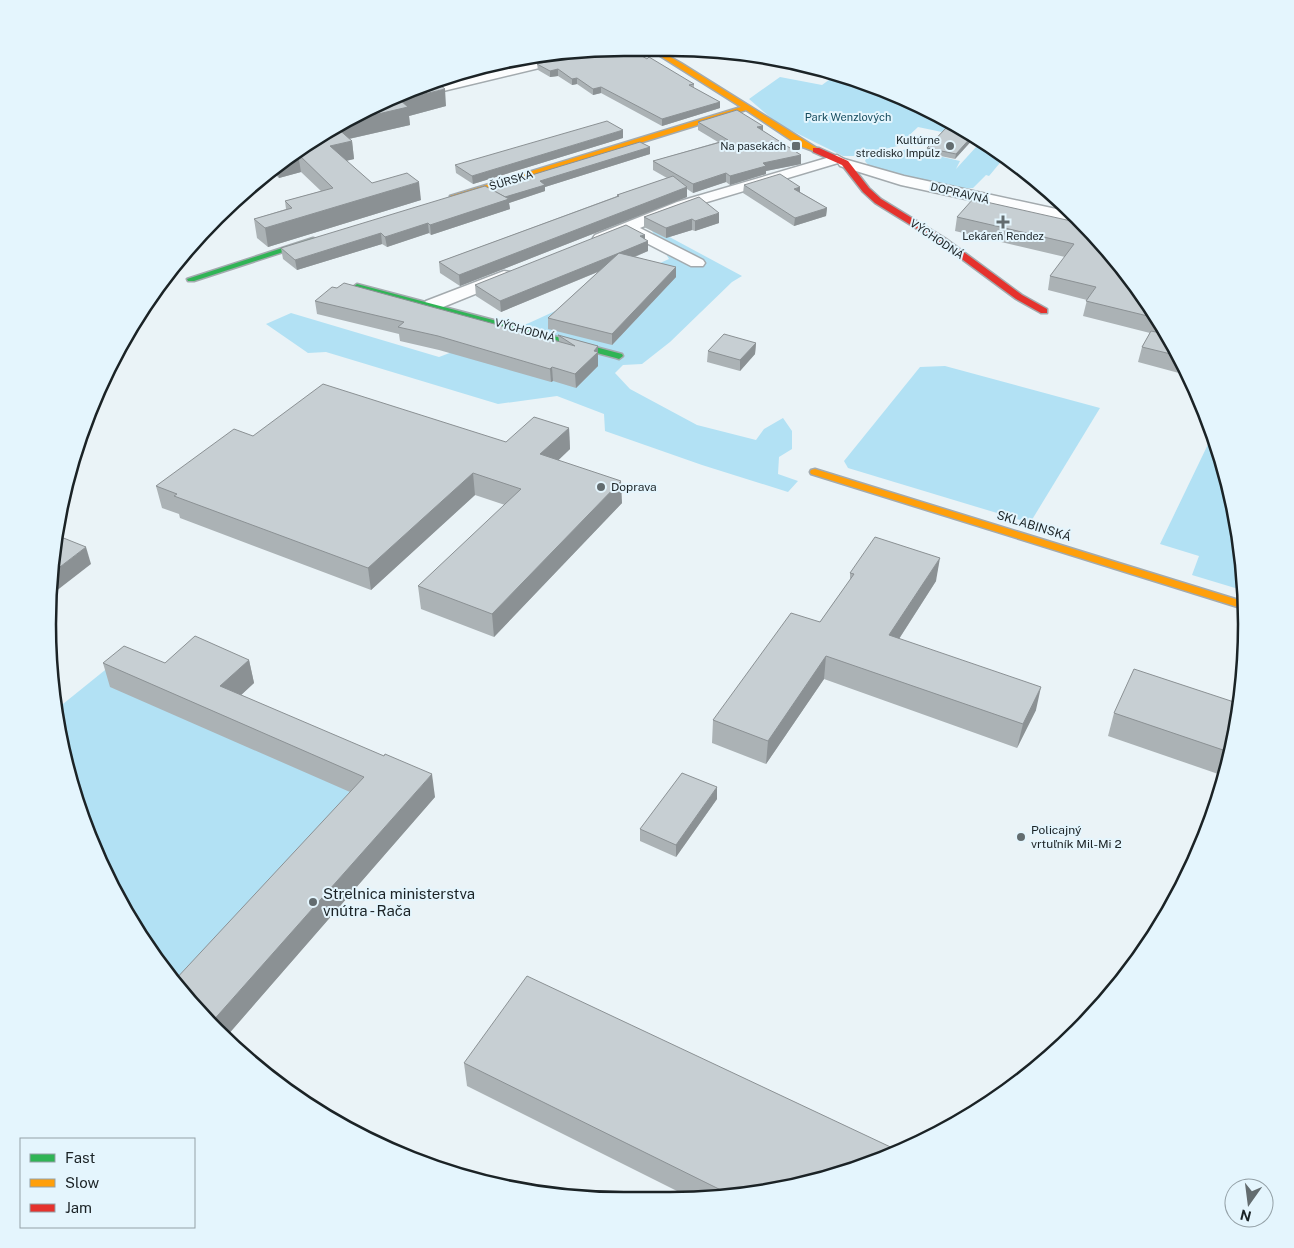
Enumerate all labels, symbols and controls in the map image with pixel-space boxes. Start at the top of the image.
park label: Park Wenzlových [805,111,891,123]
place label: Kultúrne stredisko Impulz [856,134,940,159]
place label: Na pasekách [720,140,786,152]
marker: Na pasekách [790,140,802,152]
marker: Kultúrne stredisko Impulz [944,140,956,152]
street label: ŠÚRSKA [487,167,534,192]
street label: DOPRAVNÁ [929,179,991,206]
street label: VÝCHODNÁ [908,216,967,261]
marker: Lekáreň Rendez [997,216,1009,228]
place label: Lekáreň Rendez [962,230,1044,242]
street label: VÝCHODNÁ [493,315,557,344]
place label: Doprava [611,480,657,494]
marker: Doprava [595,481,607,493]
street label: SKLABINSKÁ [995,508,1073,544]
place label: Policajný vrtuľník Mil-Mi 2 [1031,823,1122,851]
marker: Policajný vrtuľník Mil-Mi 2 [1015,831,1027,843]
place label: Strelnica ministerstva vnútra - Rača [323,885,475,919]
marker: Strelnica ministerstva vnútra - Rača [307,896,319,908]
legend [20,1138,195,1228]
text: Fast [65,1149,95,1166]
text: Slow [65,1174,100,1191]
north arrow [1224,1178,1274,1228]
text: Jam [65,1199,92,1216]
text: N [1239,1207,1253,1225]

